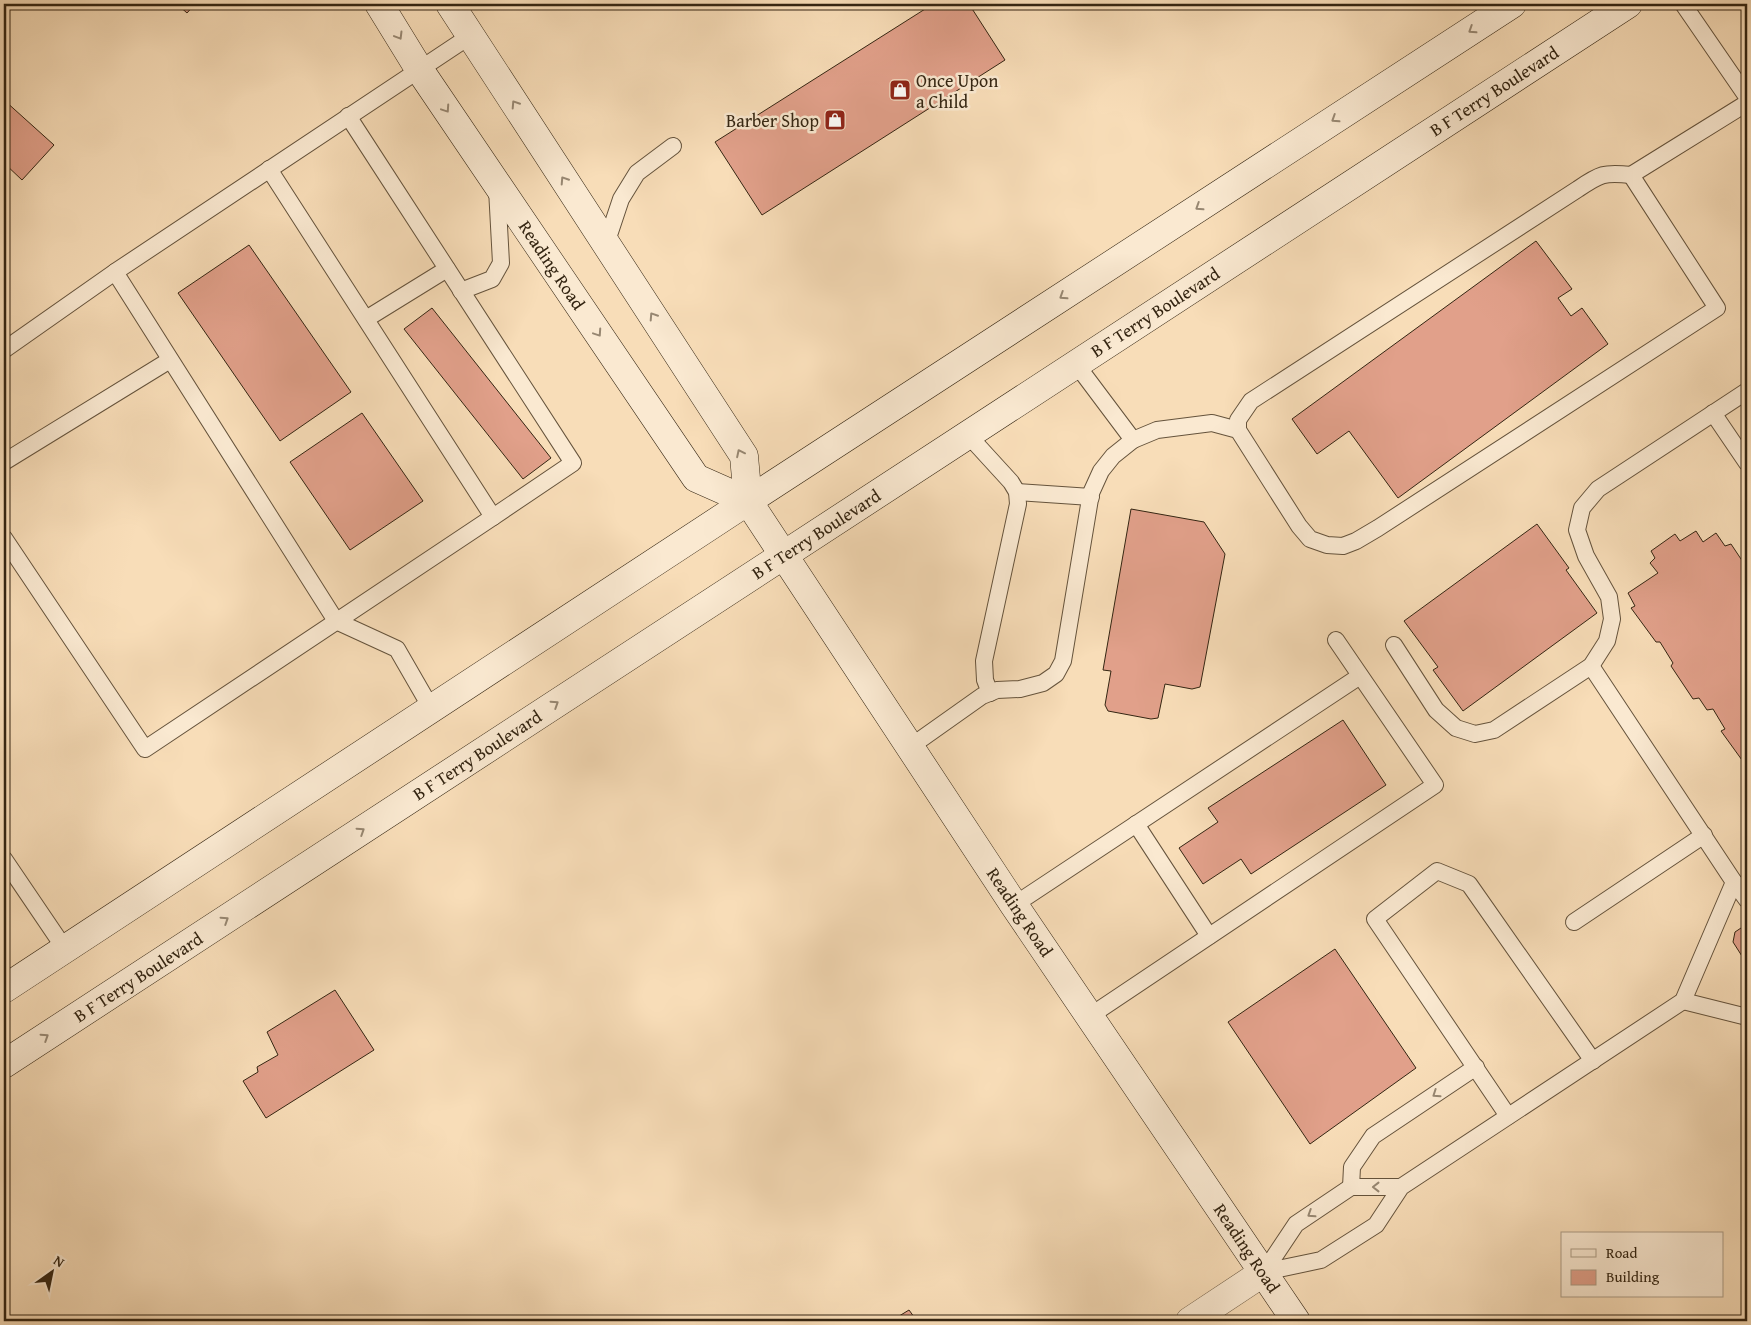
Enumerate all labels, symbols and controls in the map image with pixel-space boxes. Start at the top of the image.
one-way arrow [1468,24,1477,34]
one-way arrow [393,31,403,40]
street label: B F Terry Boulevard [1424,39,1564,143]
place label: Once Upon a Child [916,67,998,115]
shop icon: Once Upon a Child [888,78,912,102]
one-way arrow [511,100,521,109]
one-way arrow [440,103,449,113]
place label: Barber Shop [726,107,819,134]
shop icon: Barber Shop [823,108,847,132]
one-way arrow [1332,113,1341,122]
one-way arrow [561,177,570,186]
one-way arrow [1195,201,1204,211]
street label: Reading Road [512,215,592,315]
street label: B F Terry Boulevard [1085,260,1225,364]
one-way arrow [1059,290,1068,299]
one-way arrow [650,313,659,322]
one-way arrow [592,327,601,337]
one-way arrow [736,449,747,458]
street label: B F Terry Boulevard [746,482,886,586]
one-way arrow [550,701,559,710]
street label: B F Terry Boulevard [407,703,547,807]
one-way arrow [355,828,364,837]
street label: Reading Road [980,862,1060,962]
one-way arrow [219,917,228,926]
street label: B F Terry Boulevard [68,925,208,1029]
one-way arrow [39,1034,48,1044]
one-way arrow [1432,1088,1441,1098]
one-way arrow [1372,1182,1380,1192]
street label: Reading Road [1207,1198,1287,1298]
one-way arrow [1307,1208,1316,1217]
legend [1561,1232,1724,1298]
text: Road [1606,1242,1637,1263]
north arrow [28,1248,78,1298]
text: N [50,1250,69,1272]
text: Building [1606,1266,1660,1287]

